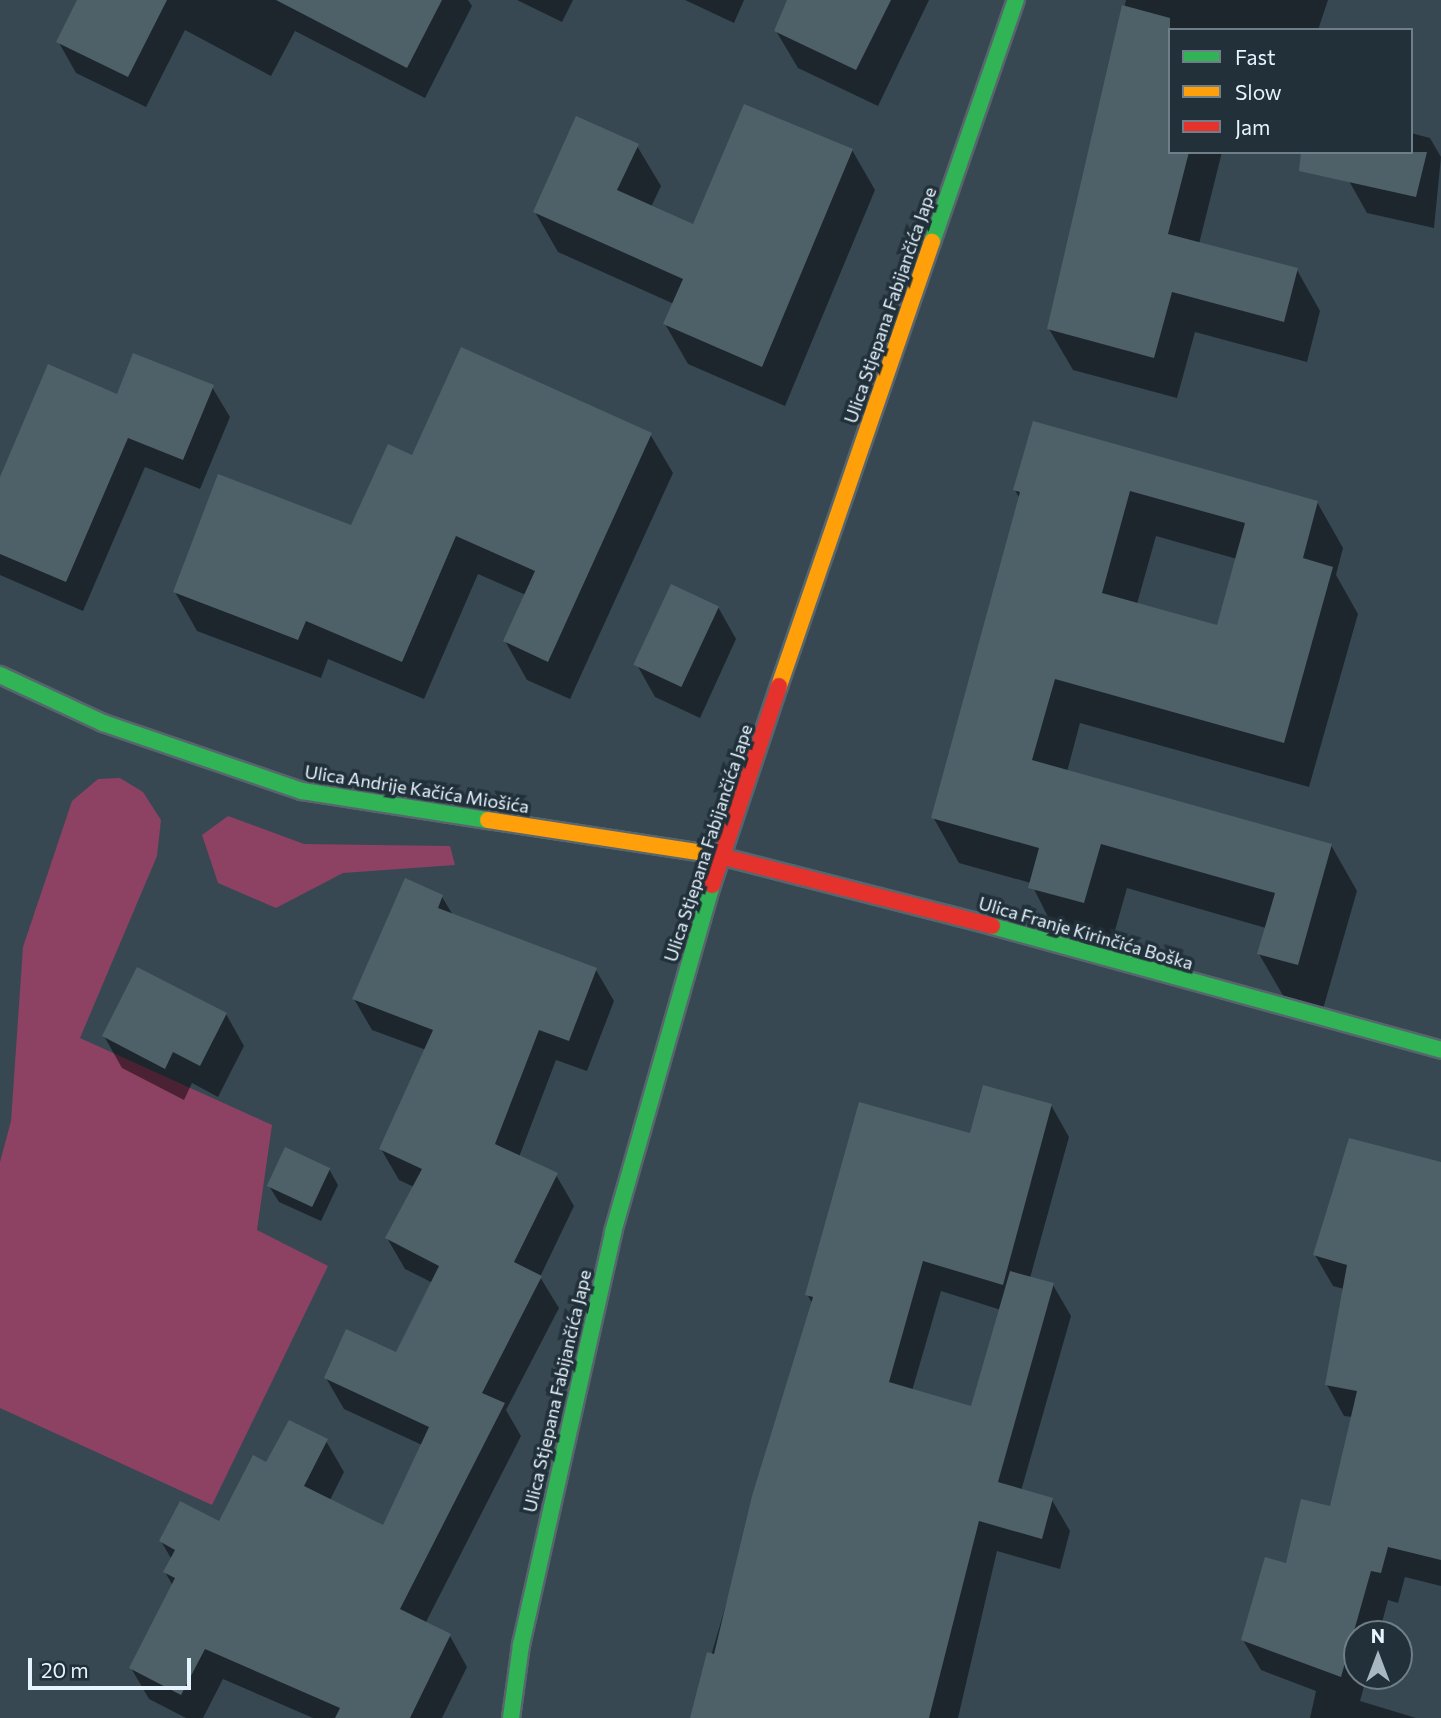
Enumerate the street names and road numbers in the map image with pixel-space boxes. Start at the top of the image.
street label: Ulica Stjepana Fabijančića Jape [839,184,941,426]
street label: Ulica Stjepana Fabijančića Jape [659,722,757,964]
street label: Ulica Andrije Kačića Miošića [303,761,531,817]
street label: Ulica Franje Kirinčića Boška [976,892,1196,974]
street label: Ulica Stjepana Fabijančića Jape [519,1268,595,1514]

